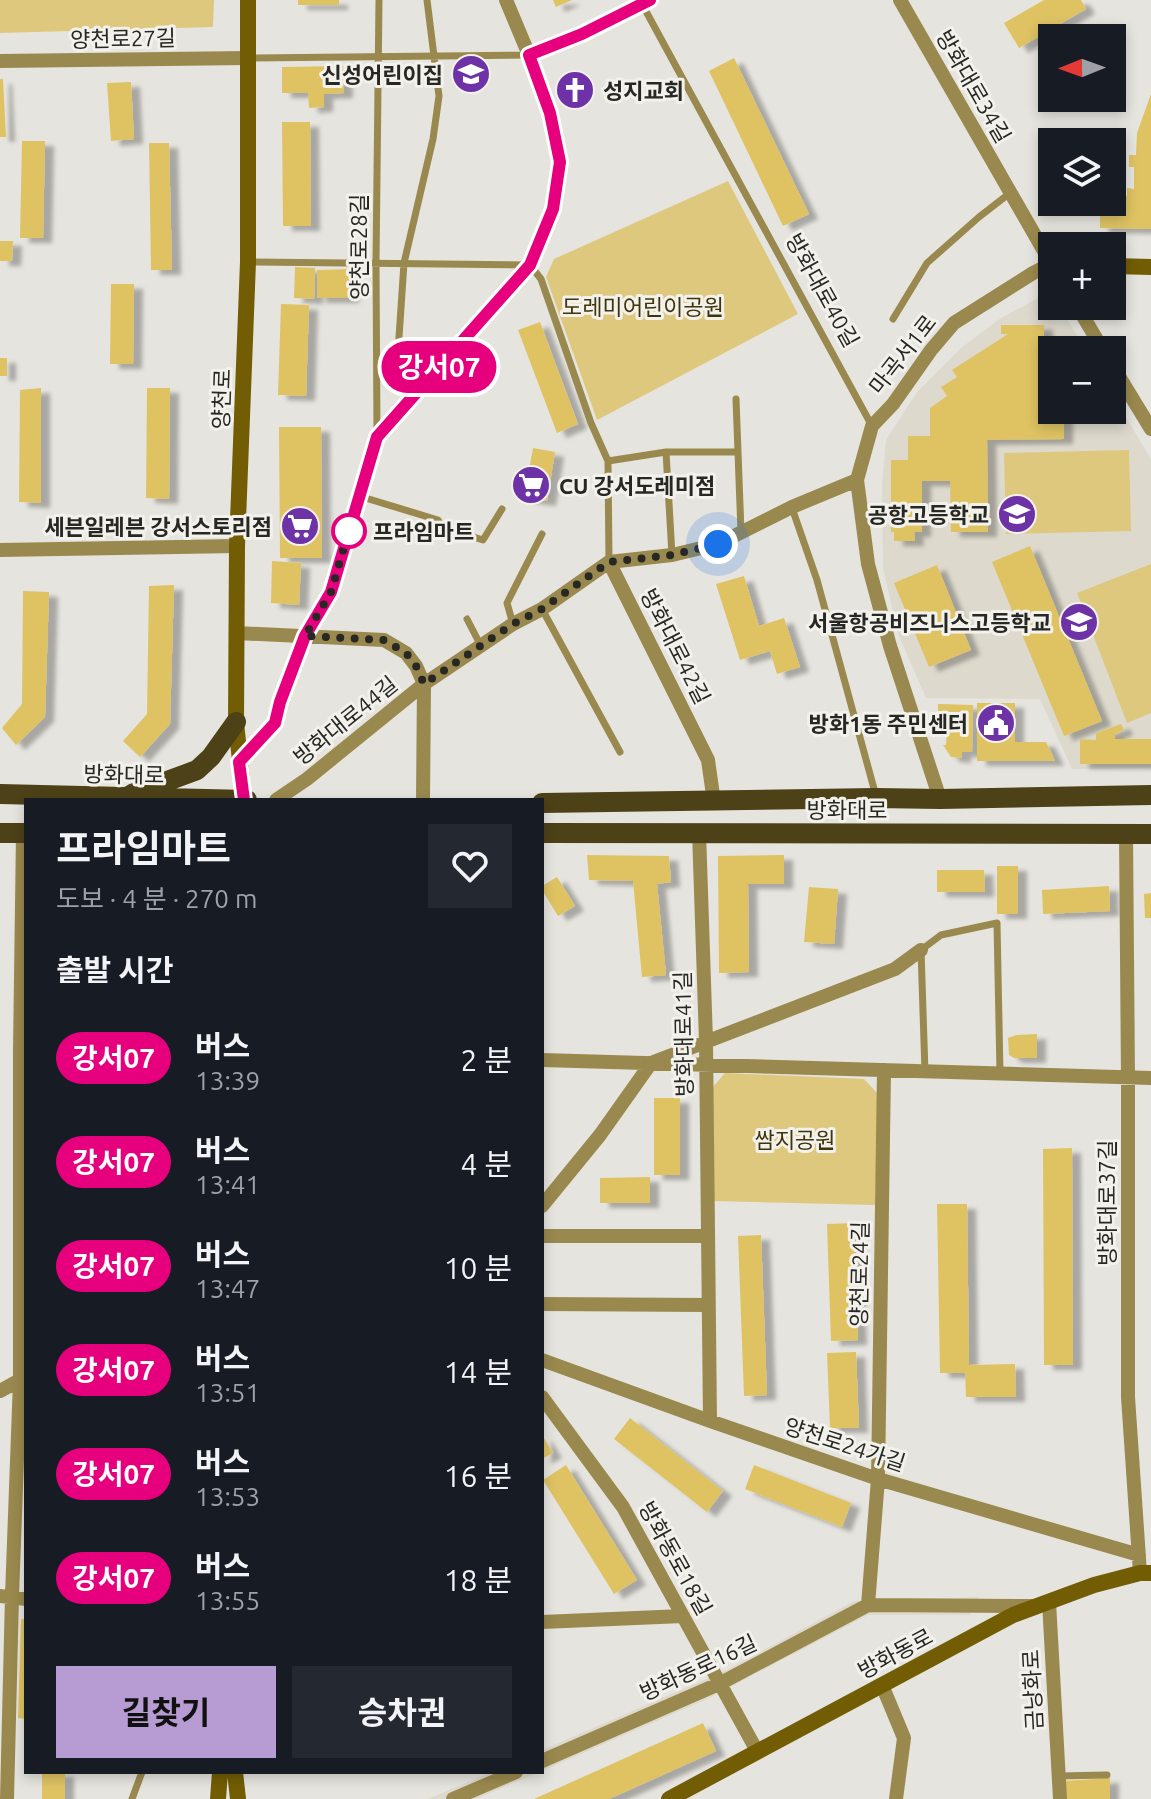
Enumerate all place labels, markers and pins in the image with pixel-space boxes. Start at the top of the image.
school or university icon: 신성어린이집 [450,53,492,95]
place label: 신성어린이집 [322,62,443,87]
church icon: 성지교회 [554,69,596,111]
place label: 성지교회 [603,78,684,103]
supermarket icon: CU 강서도레미점 [510,464,552,506]
place label: CU 강서도레미점 [559,473,715,498]
school or university icon: 공항고등학교 [996,493,1038,535]
place label: 공항고등학교 [868,502,989,527]
supermarket icon: 세븐일레븐 강서스토리점 [279,505,321,547]
place label: 세븐일레븐 강서스토리점 [44,514,272,539]
marker: 프라임마트 [332,514,366,548]
place label: 프라임마트 [373,519,474,544]
school or university icon: 서울항공비즈니스고등학교 [1058,601,1100,643]
place label: 서울항공비즈니스고등학교 [808,610,1051,635]
public building icon: 방화1동 주민센터 [975,702,1017,744]
place label: 방화1동 주민센터 [809,711,968,736]

